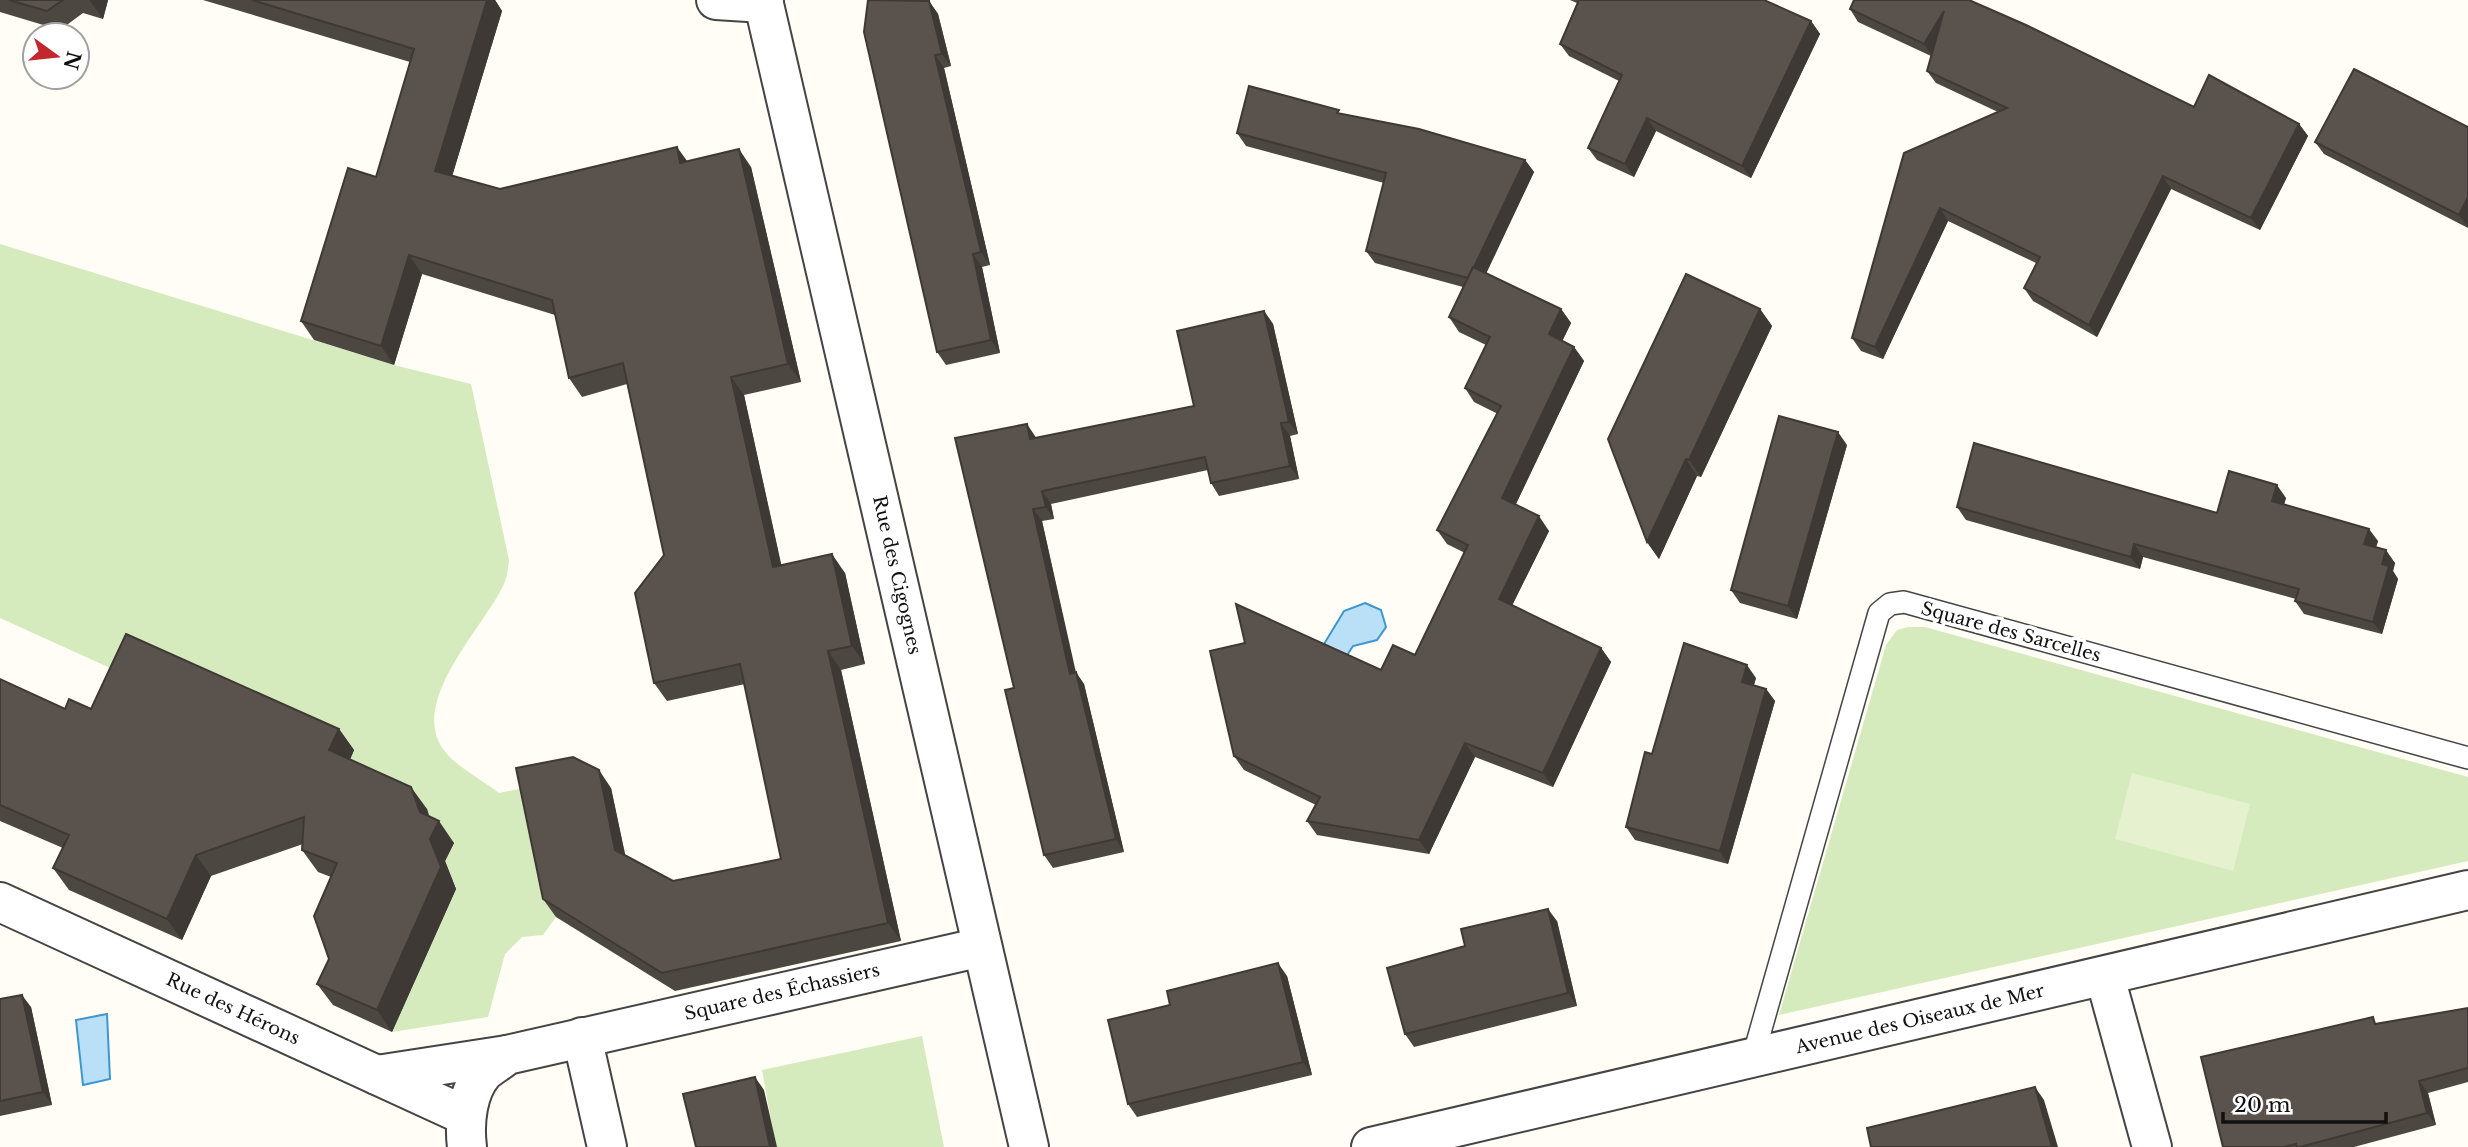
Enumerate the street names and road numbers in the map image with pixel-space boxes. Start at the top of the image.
street label: Rue des Cigognes [868,493,926,657]
street label: Square des Sarcelles [1919,597,2103,667]
street label: Square des Échassiers [682,958,882,1025]
street label: Rue des Hérons [163,968,303,1050]
street label: Avenue des Oiseaux de Mer [1792,980,2047,1059]

